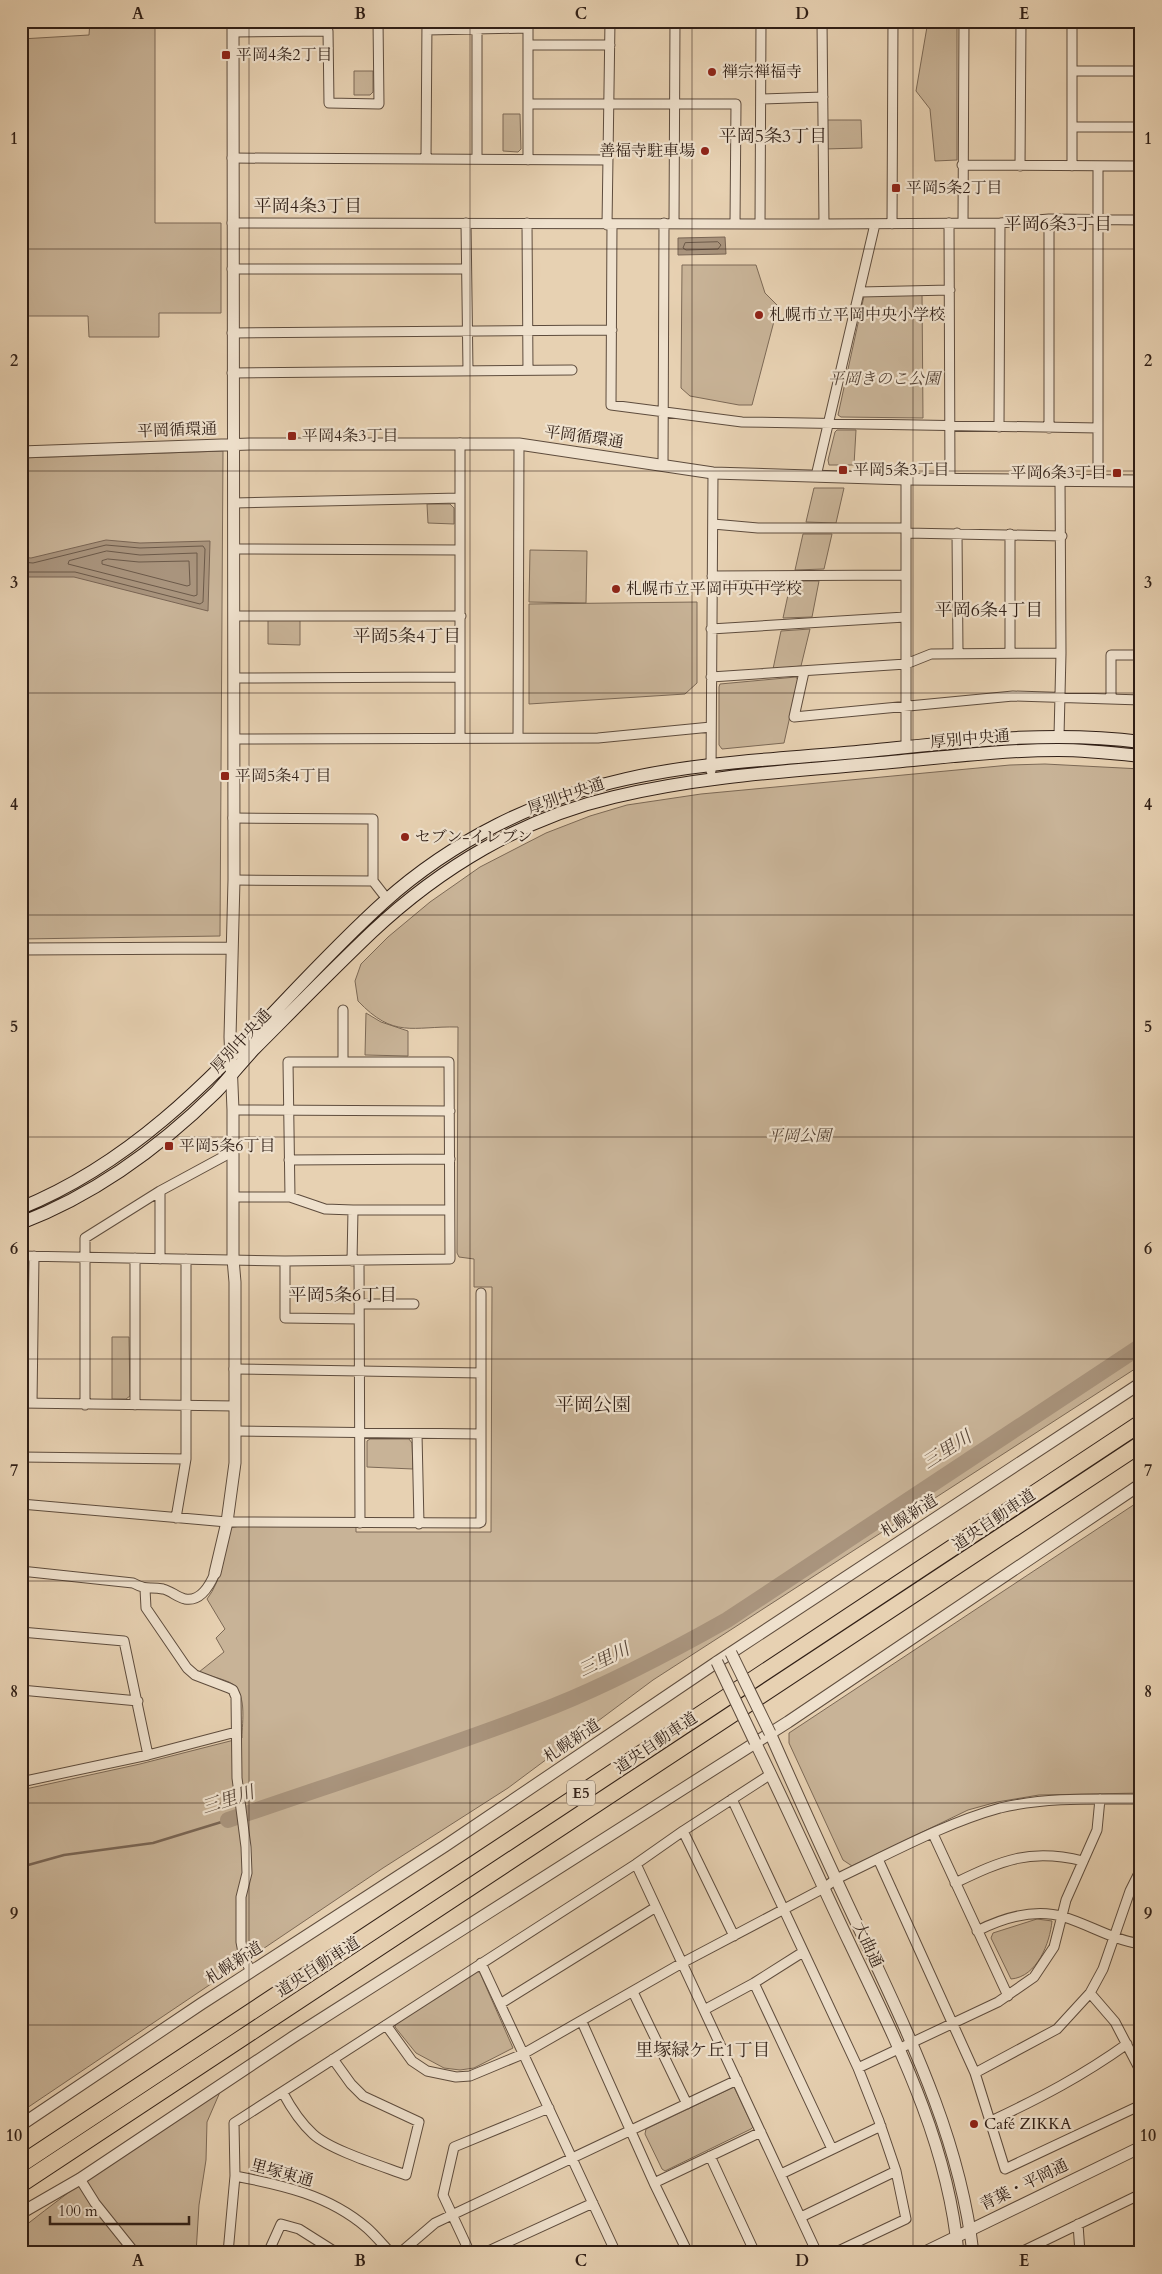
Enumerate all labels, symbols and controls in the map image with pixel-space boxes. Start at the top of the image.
text: A [132,3,144,25]
text: B [354,3,366,25]
text: C [575,3,587,25]
text: D [795,3,809,25]
text: E [1019,3,1029,25]
place label: 平岡4条2丁目 [236,44,332,66]
marker: 平岡4条2丁目 [220,49,232,61]
place label: 禅宗禅福寺 [722,61,802,83]
marker: 禅宗禅福寺 [706,66,718,78]
district label: 平岡5条3丁目 [719,124,827,149]
text: 1 [10,128,18,150]
text: 1 [1144,128,1152,150]
place label: 善福寺駐車場 [599,140,695,162]
marker: 善福寺駐車場 [699,145,711,157]
place label: 平岡5条2丁目 [906,177,1002,199]
marker: 平岡5条2丁目 [890,182,902,194]
district label: 平岡4条3丁目 [254,194,362,219]
district label: 平岡6条3丁目 [1004,212,1112,237]
place label: 札幌市立平岡中央小学校 [769,304,945,326]
marker: 札幌市立平岡中央小学校 [753,309,765,321]
text: 2 [10,350,18,372]
text: 2 [1144,350,1152,372]
park label: 平岡きのこ公園 [828,368,943,390]
street label: 平岡循環通 [137,418,217,442]
street label: 平岡循環通 [543,421,625,453]
place label: 平岡4条3丁目 [302,425,398,447]
marker: 平岡4条3丁目 [286,430,298,442]
place label: 平岡5条3丁目 [853,459,949,481]
place label: 平岡6条3丁目 [1011,462,1107,484]
marker: 平岡5条3丁目 [837,464,849,476]
marker: 平岡6条3丁目 [1111,467,1123,479]
text: 3 [10,572,18,594]
text: 3 [1144,572,1152,594]
place label: 札幌市立平岡中央中学校 [626,578,802,600]
marker: 札幌市立平岡中央中学校 [610,583,622,595]
district label: 平岡6条4丁目 [935,598,1043,623]
district label: 平岡5条4丁目 [353,624,461,649]
street label: 厚別中央通 [929,725,1011,753]
place label: 平岡5条4丁目 [235,765,331,787]
marker: 平岡5条4丁目 [219,770,231,782]
street label: 厚別中央通 [525,773,607,819]
text: 4 [10,794,18,816]
text: 4 [1144,794,1152,816]
place label: セブン-イレブン [415,826,533,848]
marker: セブン-イレブン [399,831,411,843]
street label: 厚別中央通 [206,1004,276,1078]
text: 5 [10,1016,18,1038]
text: 5 [1144,1016,1152,1038]
park label: 平岡公園 [767,1125,834,1147]
place label: 平岡5条6丁目 [179,1135,275,1157]
marker: 平岡5条6丁目 [163,1140,175,1152]
text: 6 [10,1238,18,1260]
text: 6 [1144,1238,1152,1260]
district label: 平岡5条6丁目 [289,1283,397,1308]
district label: 平岡公園 [555,1392,631,1418]
water label: 三里川 [918,1424,978,1475]
text: 7 [10,1460,18,1482]
text: 7 [1144,1460,1152,1482]
street label: 道央自動車道 [948,1484,1040,1556]
street label: 札幌新道 [876,1489,942,1543]
water label: 三里川 [574,1636,636,1683]
text: 8 [10,1681,18,1703]
text: 8 [1144,1681,1152,1703]
street label: 道央自動車道 [610,1707,702,1779]
street label: 札幌新道 [539,1714,605,1768]
water label: 三里川 [198,1779,259,1820]
road number: E5 [567,1780,595,1806]
text: 9 [10,1903,18,1925]
text: 9 [1144,1903,1152,1925]
street label: 大曲通 [848,1919,888,1971]
street label: 道央自動車道 [272,1932,364,2002]
street label: 札幌新道 [201,1936,267,1990]
district label: 里塚緑ケ丘1丁目 [635,2038,771,2063]
place label: Café ZIKKA [984,2113,1072,2135]
marker: Café ZIKKA [968,2118,980,2130]
text: 10 [6,2125,22,2147]
text: 10 [1140,2125,1156,2147]
street label: 里塚東通 [248,2154,316,2192]
street label: 青葉・平岡通 [976,2154,1072,2216]
scale bar [50,2194,189,2226]
text: 100 m [58,2201,98,2221]
text: A [132,2250,144,2272]
text: B [354,2250,366,2272]
text: C [575,2250,587,2272]
text: D [795,2250,809,2272]
text: E [1019,2250,1029,2272]

